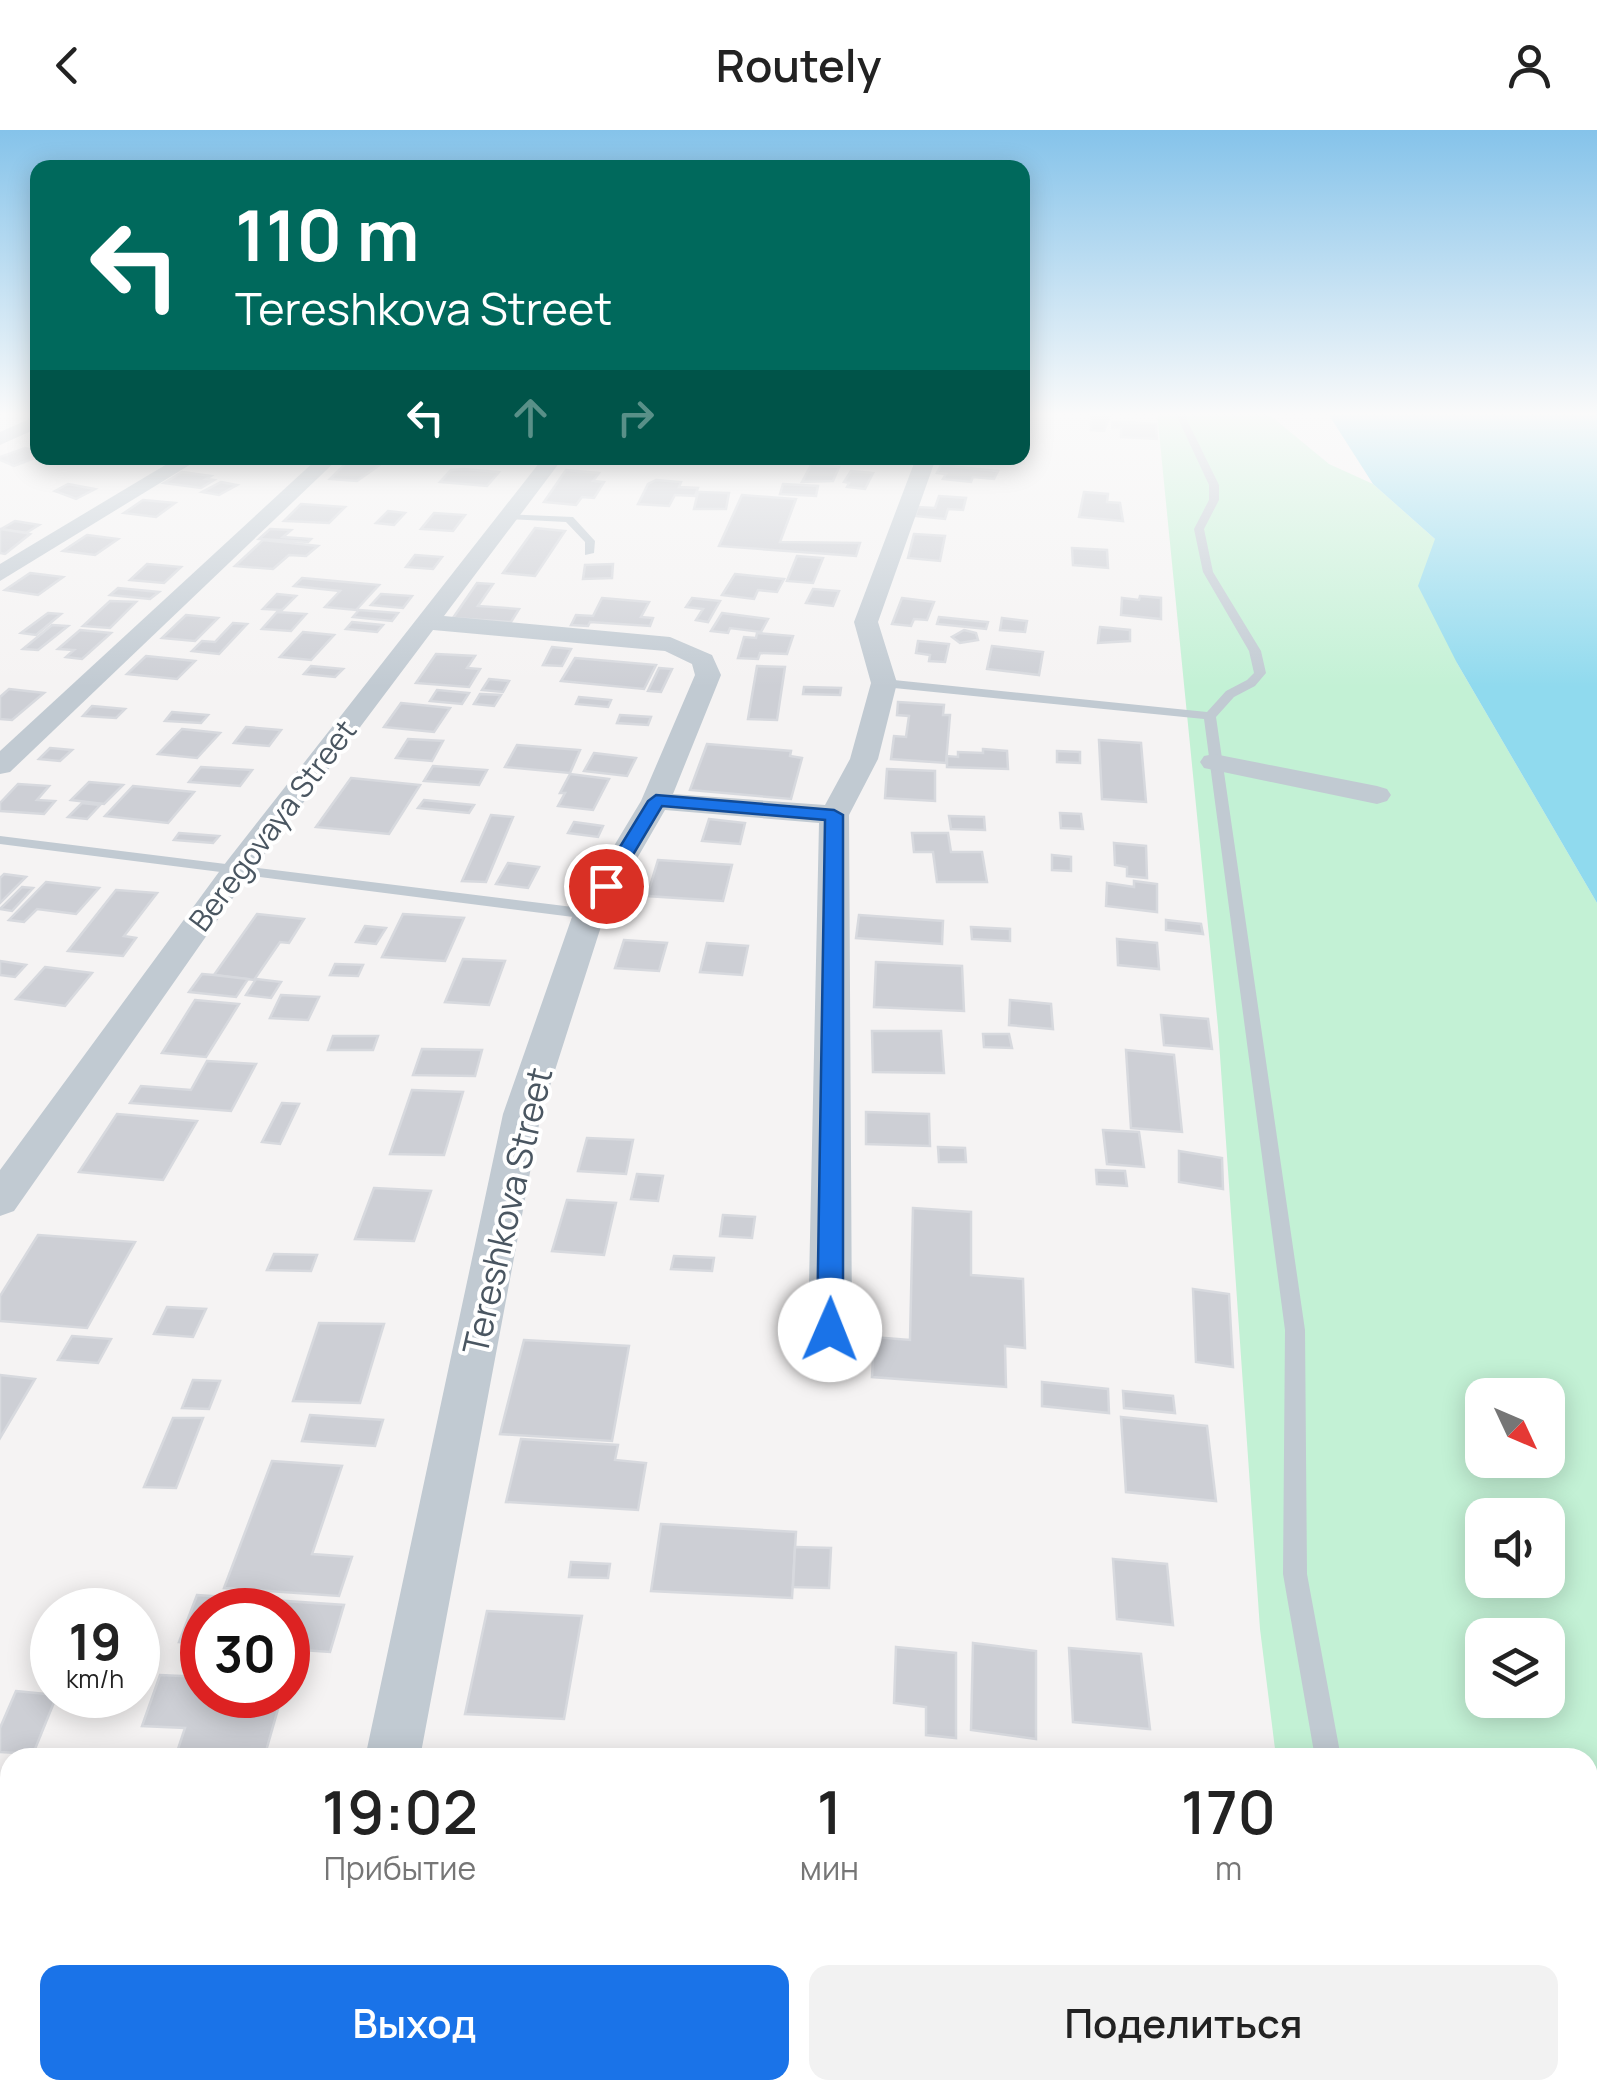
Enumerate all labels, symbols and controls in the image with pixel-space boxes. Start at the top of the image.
text: Routely [716,34,881,96]
icon: back [40,38,95,93]
icon: person [1502,38,1557,93]
text: 110 m [235,186,419,282]
icon: left [70,200,200,330]
text: Tereshkova Street [235,277,612,339]
icon: left [398,390,453,445]
icon: ahead [503,390,558,445]
icon: right [608,390,663,445]
street label: Beregovaya Street [179,711,365,939]
pin [564,844,649,929]
icon: arrive [579,859,634,914]
street label: Tereshkova Street [451,1063,563,1359]
position arrow [778,1278,882,1382]
north arrow [1465,1378,1565,1478]
map controls [1465,1378,1565,1718]
button: sound [1465,1498,1565,1598]
speed limit sign: 30 [180,1588,310,1718]
text: 19 [69,1607,121,1675]
button: layers [1465,1618,1565,1718]
text: km/h [66,1661,124,1696]
text: 19:02 [322,1770,478,1852]
text: 1 [817,1770,842,1852]
text: 170 [1181,1770,1276,1852]
text: Прибытие [324,1846,476,1890]
text: мин [800,1846,859,1890]
text: m [1215,1846,1242,1890]
button: Выход [40,1965,789,2080]
button: Поделиться [809,1965,1558,2080]

